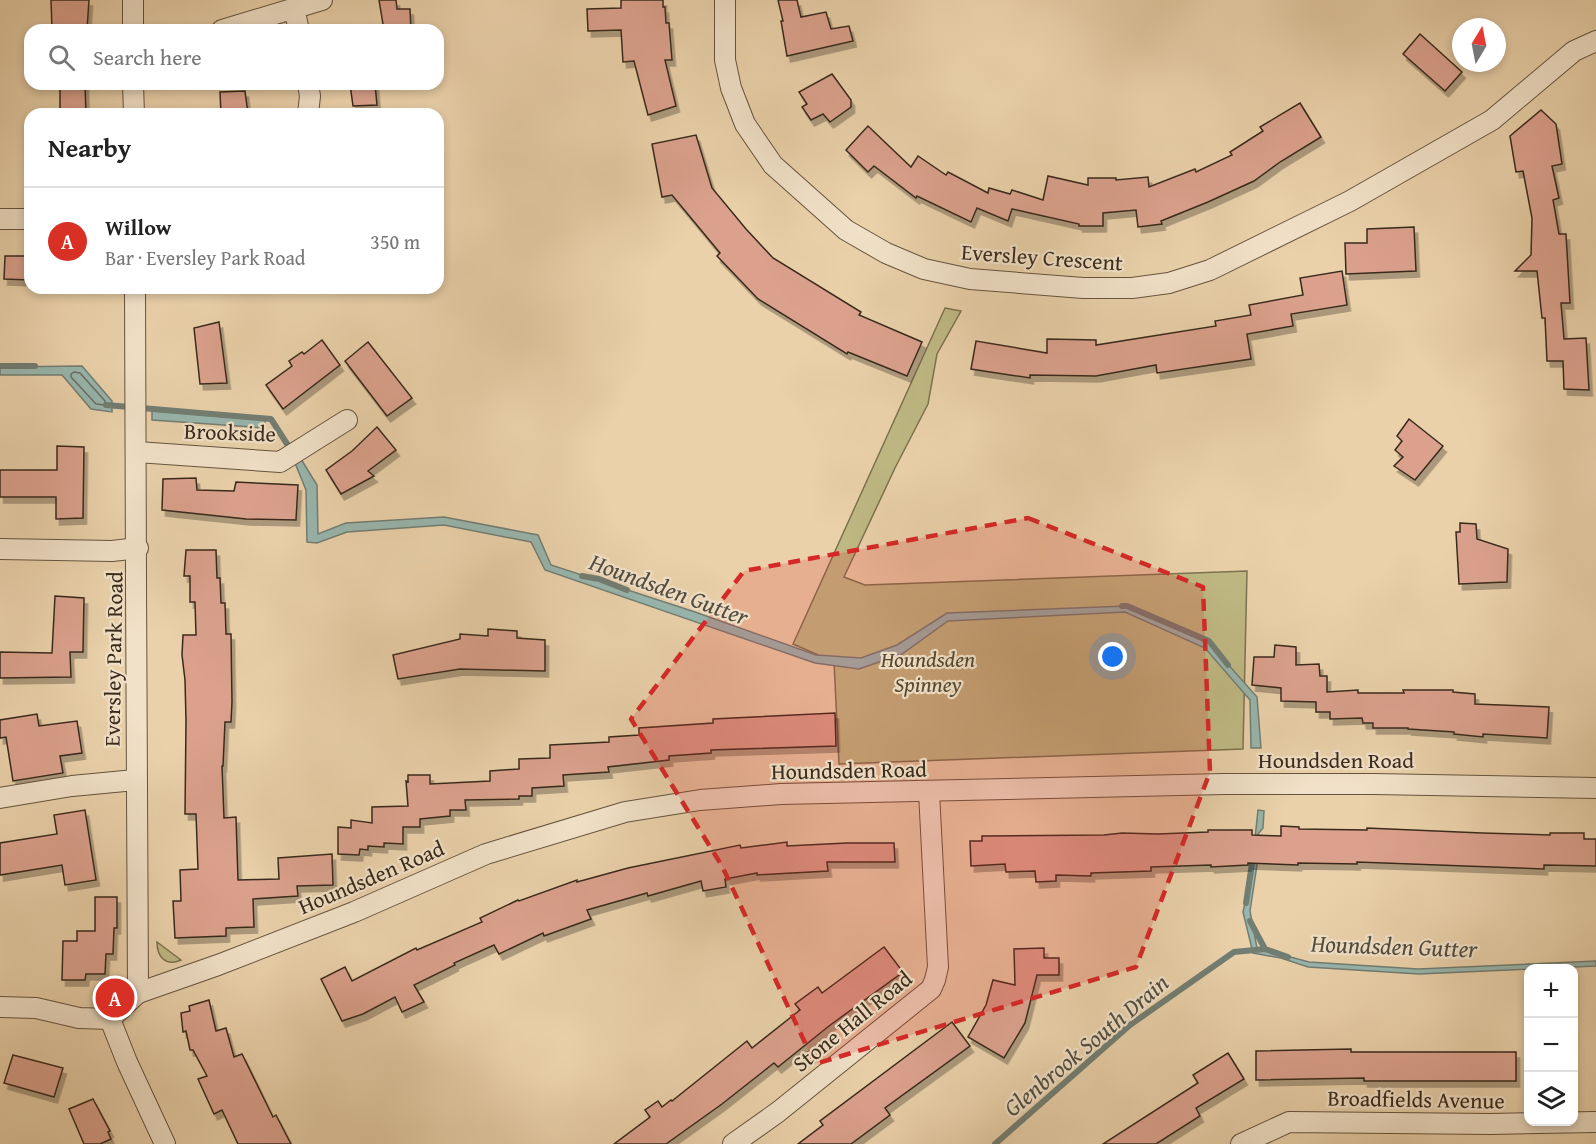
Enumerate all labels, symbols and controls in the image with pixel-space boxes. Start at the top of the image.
north arrow [1452,18,1506,72]
search box [24,24,444,90]
icon: search [45,41,78,74]
text: Search here [93,41,202,73]
text: Nearby [48,128,131,167]
text: Willow [105,211,171,243]
text: A [61,227,74,256]
text: 350 m [370,227,420,256]
street label: Eversley Crescent [960,235,1124,279]
text: Bar · Eversley Park Road [105,243,306,272]
street label: Brookside [184,414,276,450]
water label: Houndsden Gutter [584,544,754,634]
street label: Eversley Park Road [95,571,131,747]
your location [1098,642,1127,671]
park label: Houndsden Spinney [880,643,975,700]
street label: Houndsden Road [1258,744,1414,776]
street label: Houndsden Road [771,753,927,787]
street label: Houndsden Road [293,832,449,922]
water label: Houndsden Gutter [1309,926,1479,966]
street label: Stone Hall Road [785,963,919,1079]
map controls [1524,964,1578,1126]
button: + [1524,964,1578,1018]
water label: Glenbrook South Drain [996,965,1176,1125]
pin: A [96,976,134,1020]
button: − [1524,1018,1578,1072]
button: layers [1524,1072,1578,1126]
street label: Broadfields Avenue [1327,1081,1505,1117]

